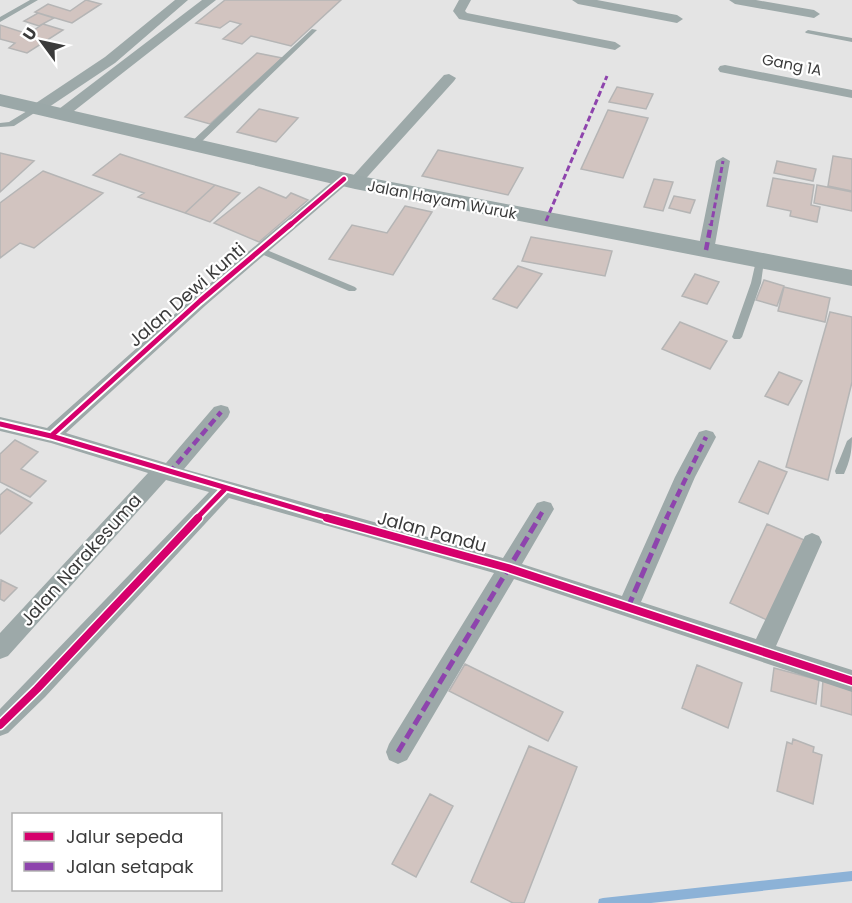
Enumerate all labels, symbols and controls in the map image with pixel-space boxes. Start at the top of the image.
north arrow [12,12,72,72]
text: U [17,23,43,45]
street label: Gang 1A [760,48,824,81]
street label: Jalan Hayam Wuruk [366,175,519,224]
street label: Jalan Dewi Kunti [123,237,250,352]
street label: Jalan Narakesuma [14,488,147,631]
street label: Jalan Pandu [375,505,490,558]
legend [12,813,222,891]
text: Jalur sepeda [66,824,183,849]
text: Jalan setapak [66,854,194,879]

